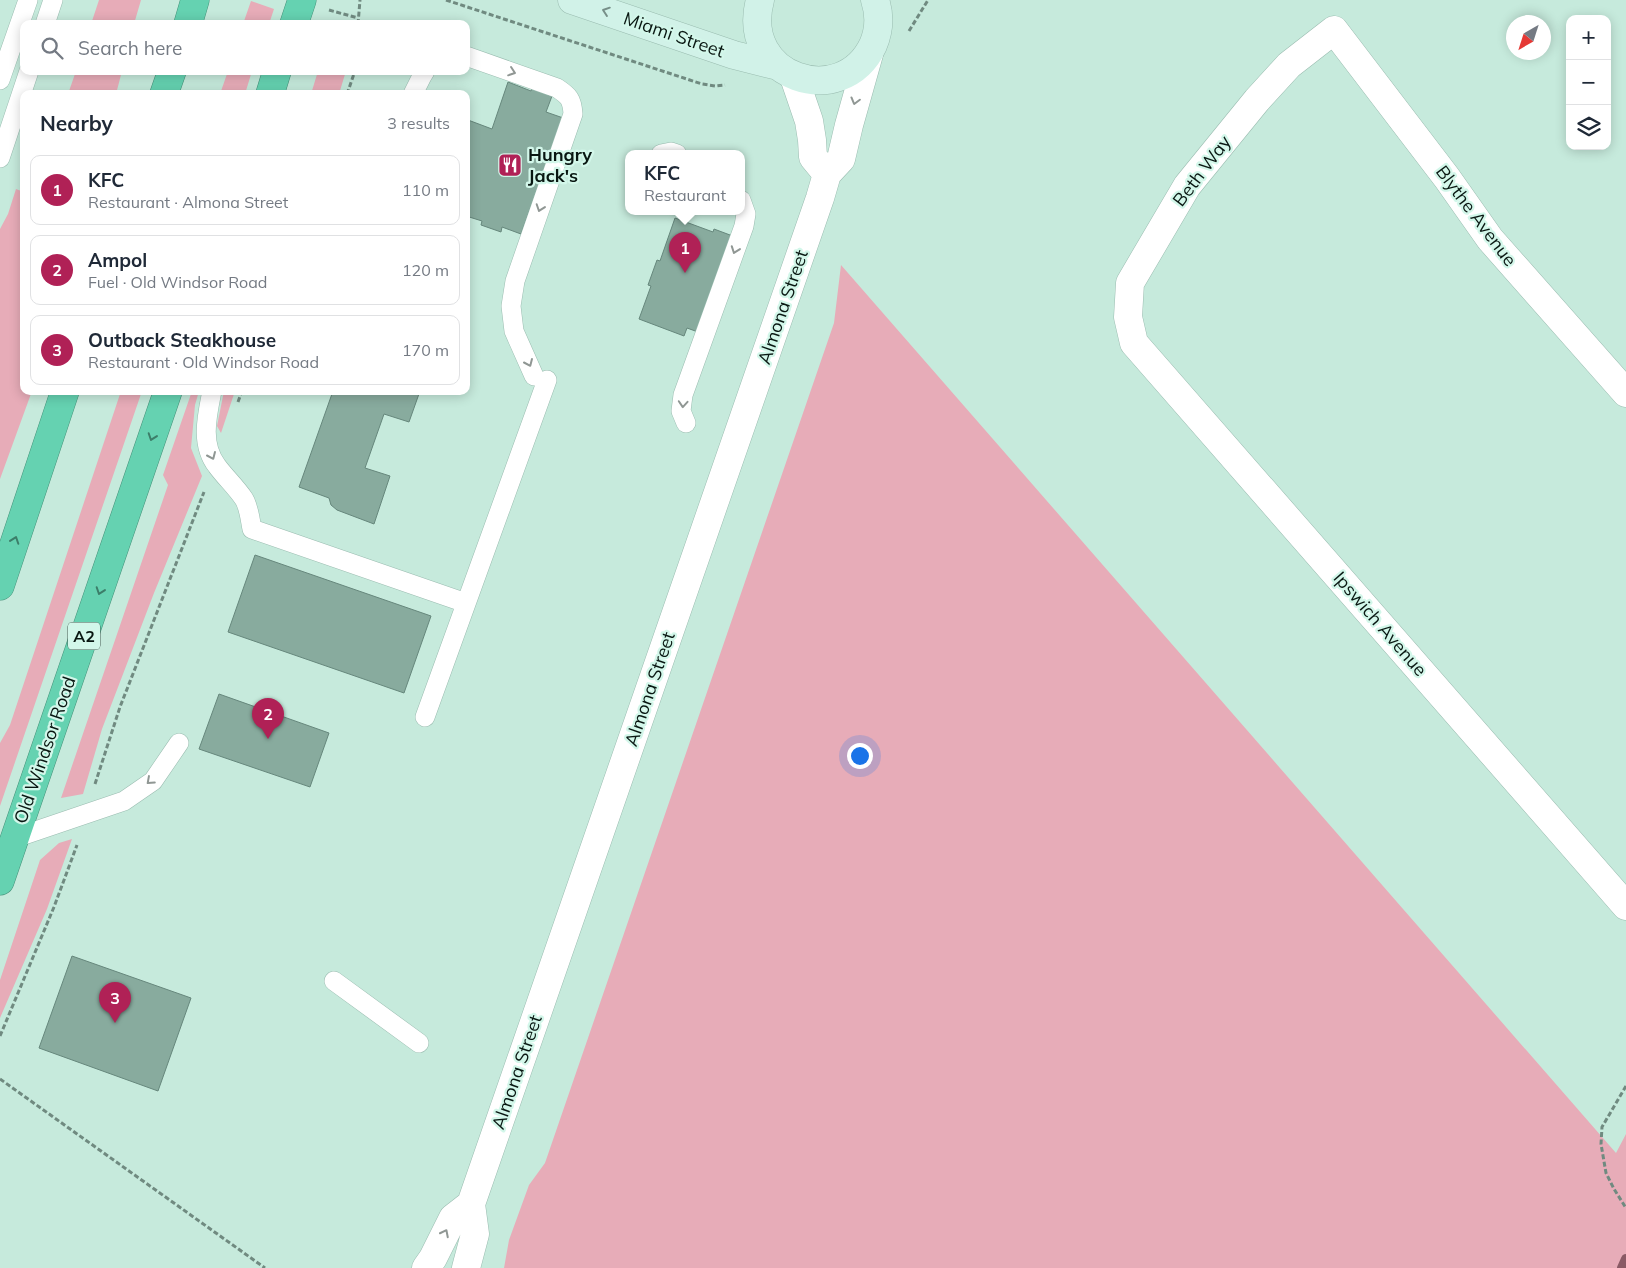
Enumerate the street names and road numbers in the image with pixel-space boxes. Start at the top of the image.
street label: Miami Street [621,7,728,63]
street label: Beth Way [1167,130,1236,211]
street label: Blythe Avenue [1431,161,1522,271]
street label: Almona Street [752,247,813,367]
street label: Ipswich Avenue [1329,567,1432,681]
road number: A2 [68,622,100,650]
street label: Almona Street [619,629,680,749]
street label: Old Windsor Road [9,673,80,826]
street label: Almona Street [486,1012,547,1132]

